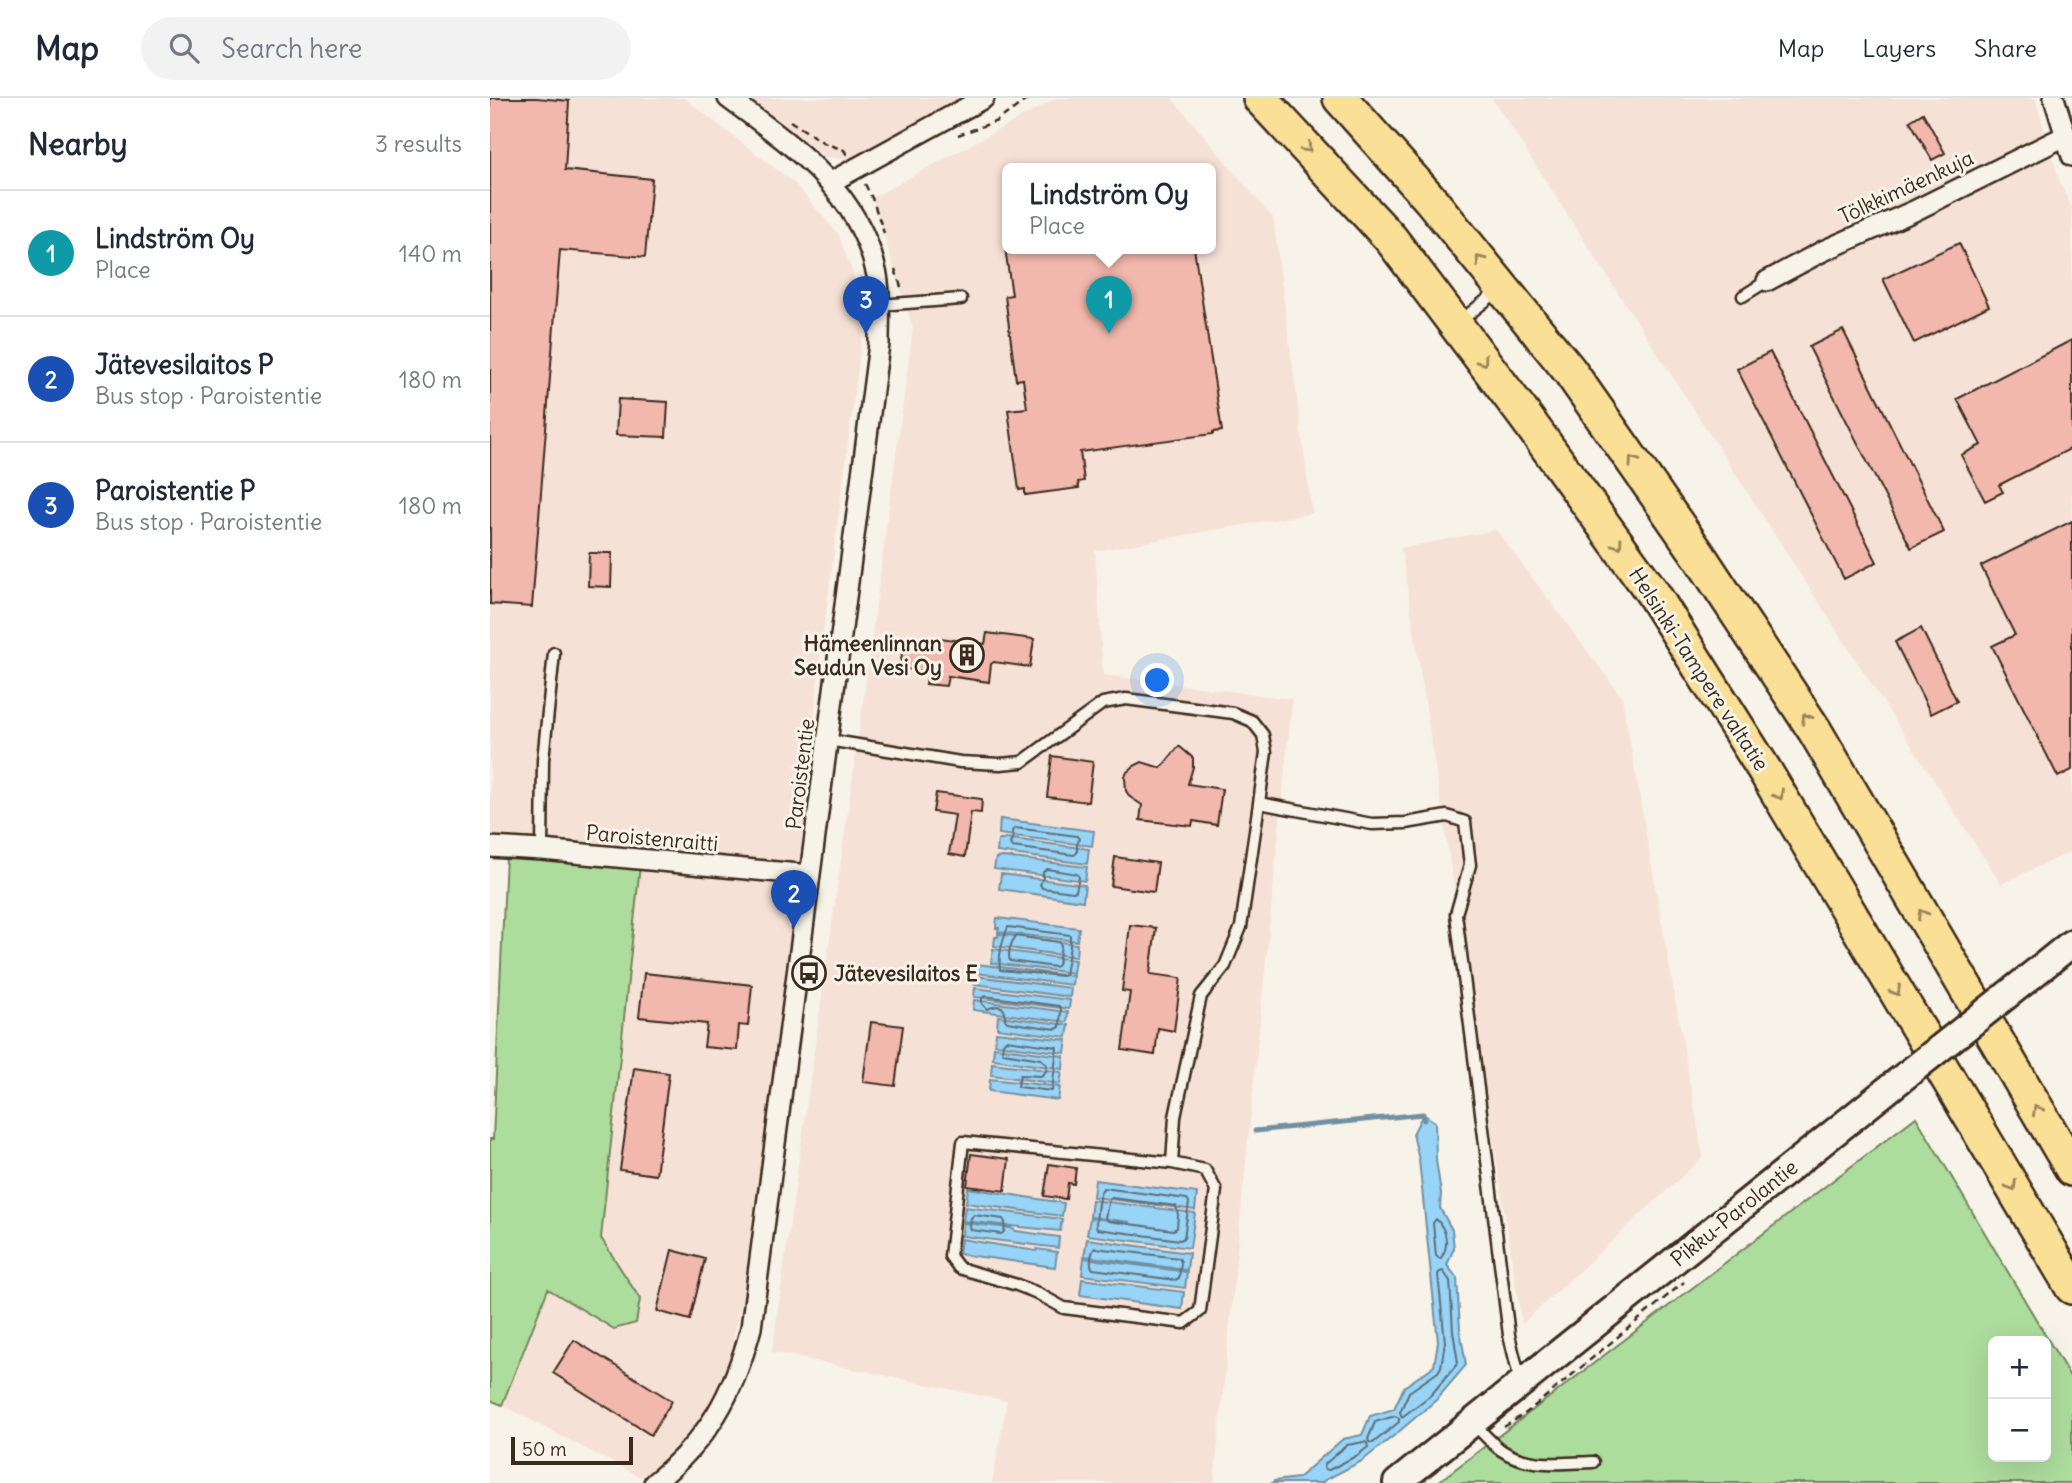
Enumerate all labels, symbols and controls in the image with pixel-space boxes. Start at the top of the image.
search box [141,17,631,80]
text: Map [35,27,99,69]
icon: search [165,29,203,67]
text: Search here [221,32,362,65]
text: Map [1778,33,1824,63]
text: Layers [1862,33,1936,63]
text: Share [1974,33,2037,63]
text: Nearby [28,125,128,163]
text: 3 results [375,129,462,158]
one-way arrow [1298,140,1311,153]
street label: Tölkkimäenkuja [1834,144,1978,230]
popup [1002,163,1216,254]
text: Lindström Oy [1029,178,1189,211]
text: Place [1029,211,1085,240]
text: Lindström Oy [95,222,255,255]
text: 1 [46,239,56,268]
text: 140 m [399,239,462,268]
text: Place [95,255,151,284]
one-way arrow [1476,256,1489,268]
pin: 3 [843,276,889,334]
pin: 1 [1086,276,1132,334]
text: Jätevesilaitos P [95,348,273,381]
one-way arrow [1475,353,1488,365]
text: 2 [45,365,57,394]
text: 180 m [399,365,462,394]
text: Bus stop · Paroistentie [95,381,322,410]
one-way arrow [1629,456,1641,469]
text: Paroistentie P [95,474,255,507]
text: 3 [44,491,58,520]
text: 180 m [399,491,462,520]
text: Bus stop · Paroistentie [95,507,322,536]
one-way arrow [1609,536,1622,549]
street label: Helsinki-Tampere valtatie [1623,562,1775,776]
place label: Hämeenlinnan Seudun Vesi Oy [794,630,942,681]
building icon: Hämeenlinnan Seudun Vesi Oy [948,636,986,674]
your location [1140,663,1174,697]
one-way arrow [1802,713,1814,726]
street label: Paroistentie [780,717,820,831]
one-way arrow [1771,788,1784,801]
street label: Paroistenraitti [585,819,719,857]
pin: 2 [771,870,817,928]
one-way arrow [1917,909,1930,921]
bus stop icon: Jätevesilaitos E [790,954,828,992]
place label: Jätevesilaitos E [834,960,978,987]
one-way arrow [1887,983,1900,996]
one-way arrow [2032,1105,2045,1118]
street label: Pikku-Parolantie [1665,1154,1803,1272]
one-way arrow [2004,1179,2017,1192]
map controls [1988,1336,2051,1462]
button: + [1988,1336,2051,1399]
button: − [1988,1399,2051,1462]
scale bar [511,1434,634,1466]
text: 50 m [522,1437,567,1461]

